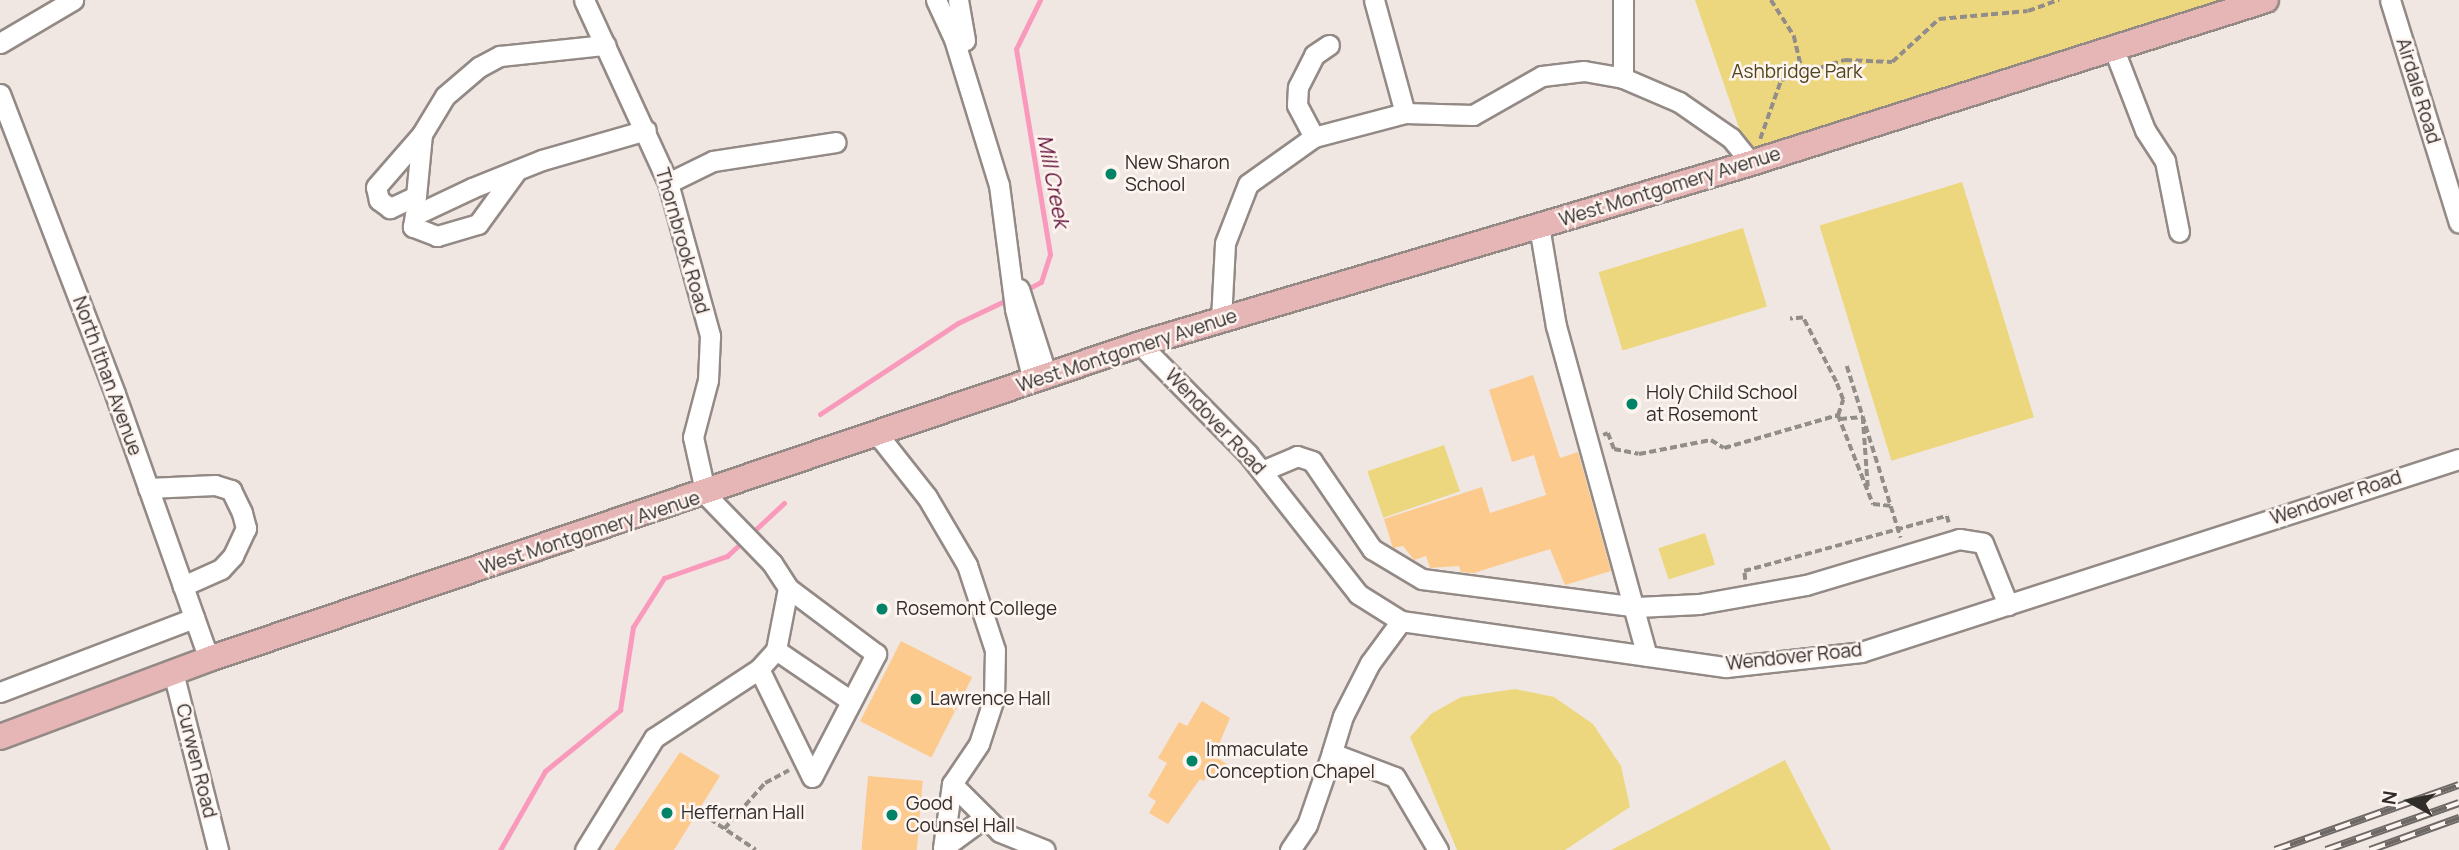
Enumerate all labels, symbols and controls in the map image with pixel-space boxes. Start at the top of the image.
street label: Airdale Road [2391,35,2445,147]
park label: Ashbridge Park [1731,61,1863,83]
water label: Mill Creek [1033,133,1075,229]
street label: West Montgomery Avenue [1556,142,1784,232]
place label: New Sharon School [1125,152,1230,196]
street label: Thornbrook Road [650,165,714,317]
marker: New Sharon School [1103,166,1119,182]
street label: North Ithan Avenue [68,293,146,459]
street label: West Montgomery Avenue [1014,305,1240,397]
street label: Wendover Road [1160,364,1270,480]
place label: Holy Child School at Rosemont [1646,382,1798,426]
marker: Holy Child School at Rosemont [1624,396,1640,412]
street label: Wendover Road [2267,466,2405,530]
street label: West Montgomery Avenue [477,487,703,579]
place label: Rosemont College [896,598,1057,620]
marker: Rosemont College [874,601,890,617]
street label: Wendover Road [1725,639,1863,675]
place label: Lawrence Hall [930,688,1051,710]
marker: Lawrence Hall [908,691,924,707]
street label: Curwen Road [171,702,221,820]
place label: Immaculate Conception Chapel [1206,739,1375,783]
marker: Immaculate Conception Chapel [1184,753,1200,769]
north arrow [2375,766,2445,836]
text: N [2375,789,2403,806]
place label: Good Counsel Hall [906,793,1015,837]
place label: Heffernan Hall [681,802,805,824]
marker: Heffernan Hall [659,805,675,821]
marker: Good Counsel Hall [884,807,900,823]

